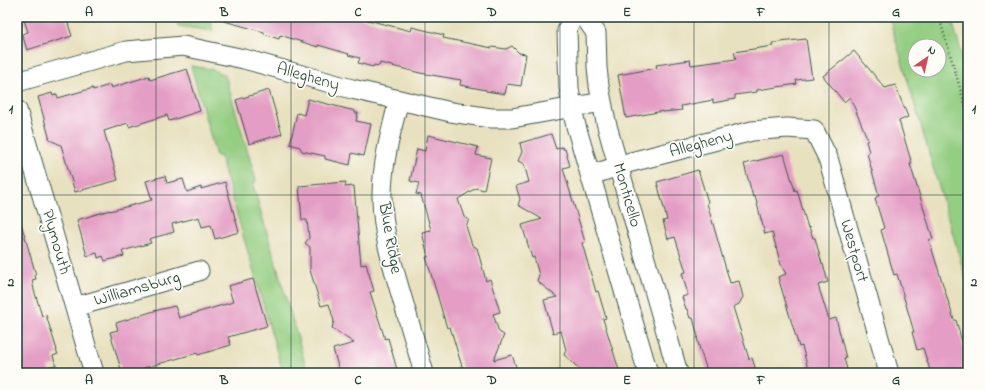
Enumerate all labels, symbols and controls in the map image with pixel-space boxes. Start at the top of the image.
text: A [85,3,93,22]
text: B [219,3,229,22]
text: C [354,3,362,22]
text: D [486,3,497,22]
text: E [623,3,631,22]
text: F [756,3,766,22]
text: G [892,3,900,22]
north arrow [907,38,947,78]
text: N [924,42,940,59]
street label: Allegheny [273,56,342,100]
text: 1 [9,100,14,119]
text: 1 [972,100,977,119]
street label: Allegheny [667,124,736,166]
street label: Monticello [606,160,648,230]
street label: Blue Ridge [369,199,409,276]
street label: Plymouth [34,207,77,278]
street label: Westport [833,217,875,286]
street label: Williamsburg [91,265,184,315]
text: 2 [7,273,15,292]
text: 2 [970,273,978,292]
text: A [85,371,93,390]
text: B [219,371,229,390]
text: C [354,371,362,390]
text: D [486,371,497,390]
text: E [623,371,631,390]
text: F [756,371,766,390]
text: G [892,371,900,390]

